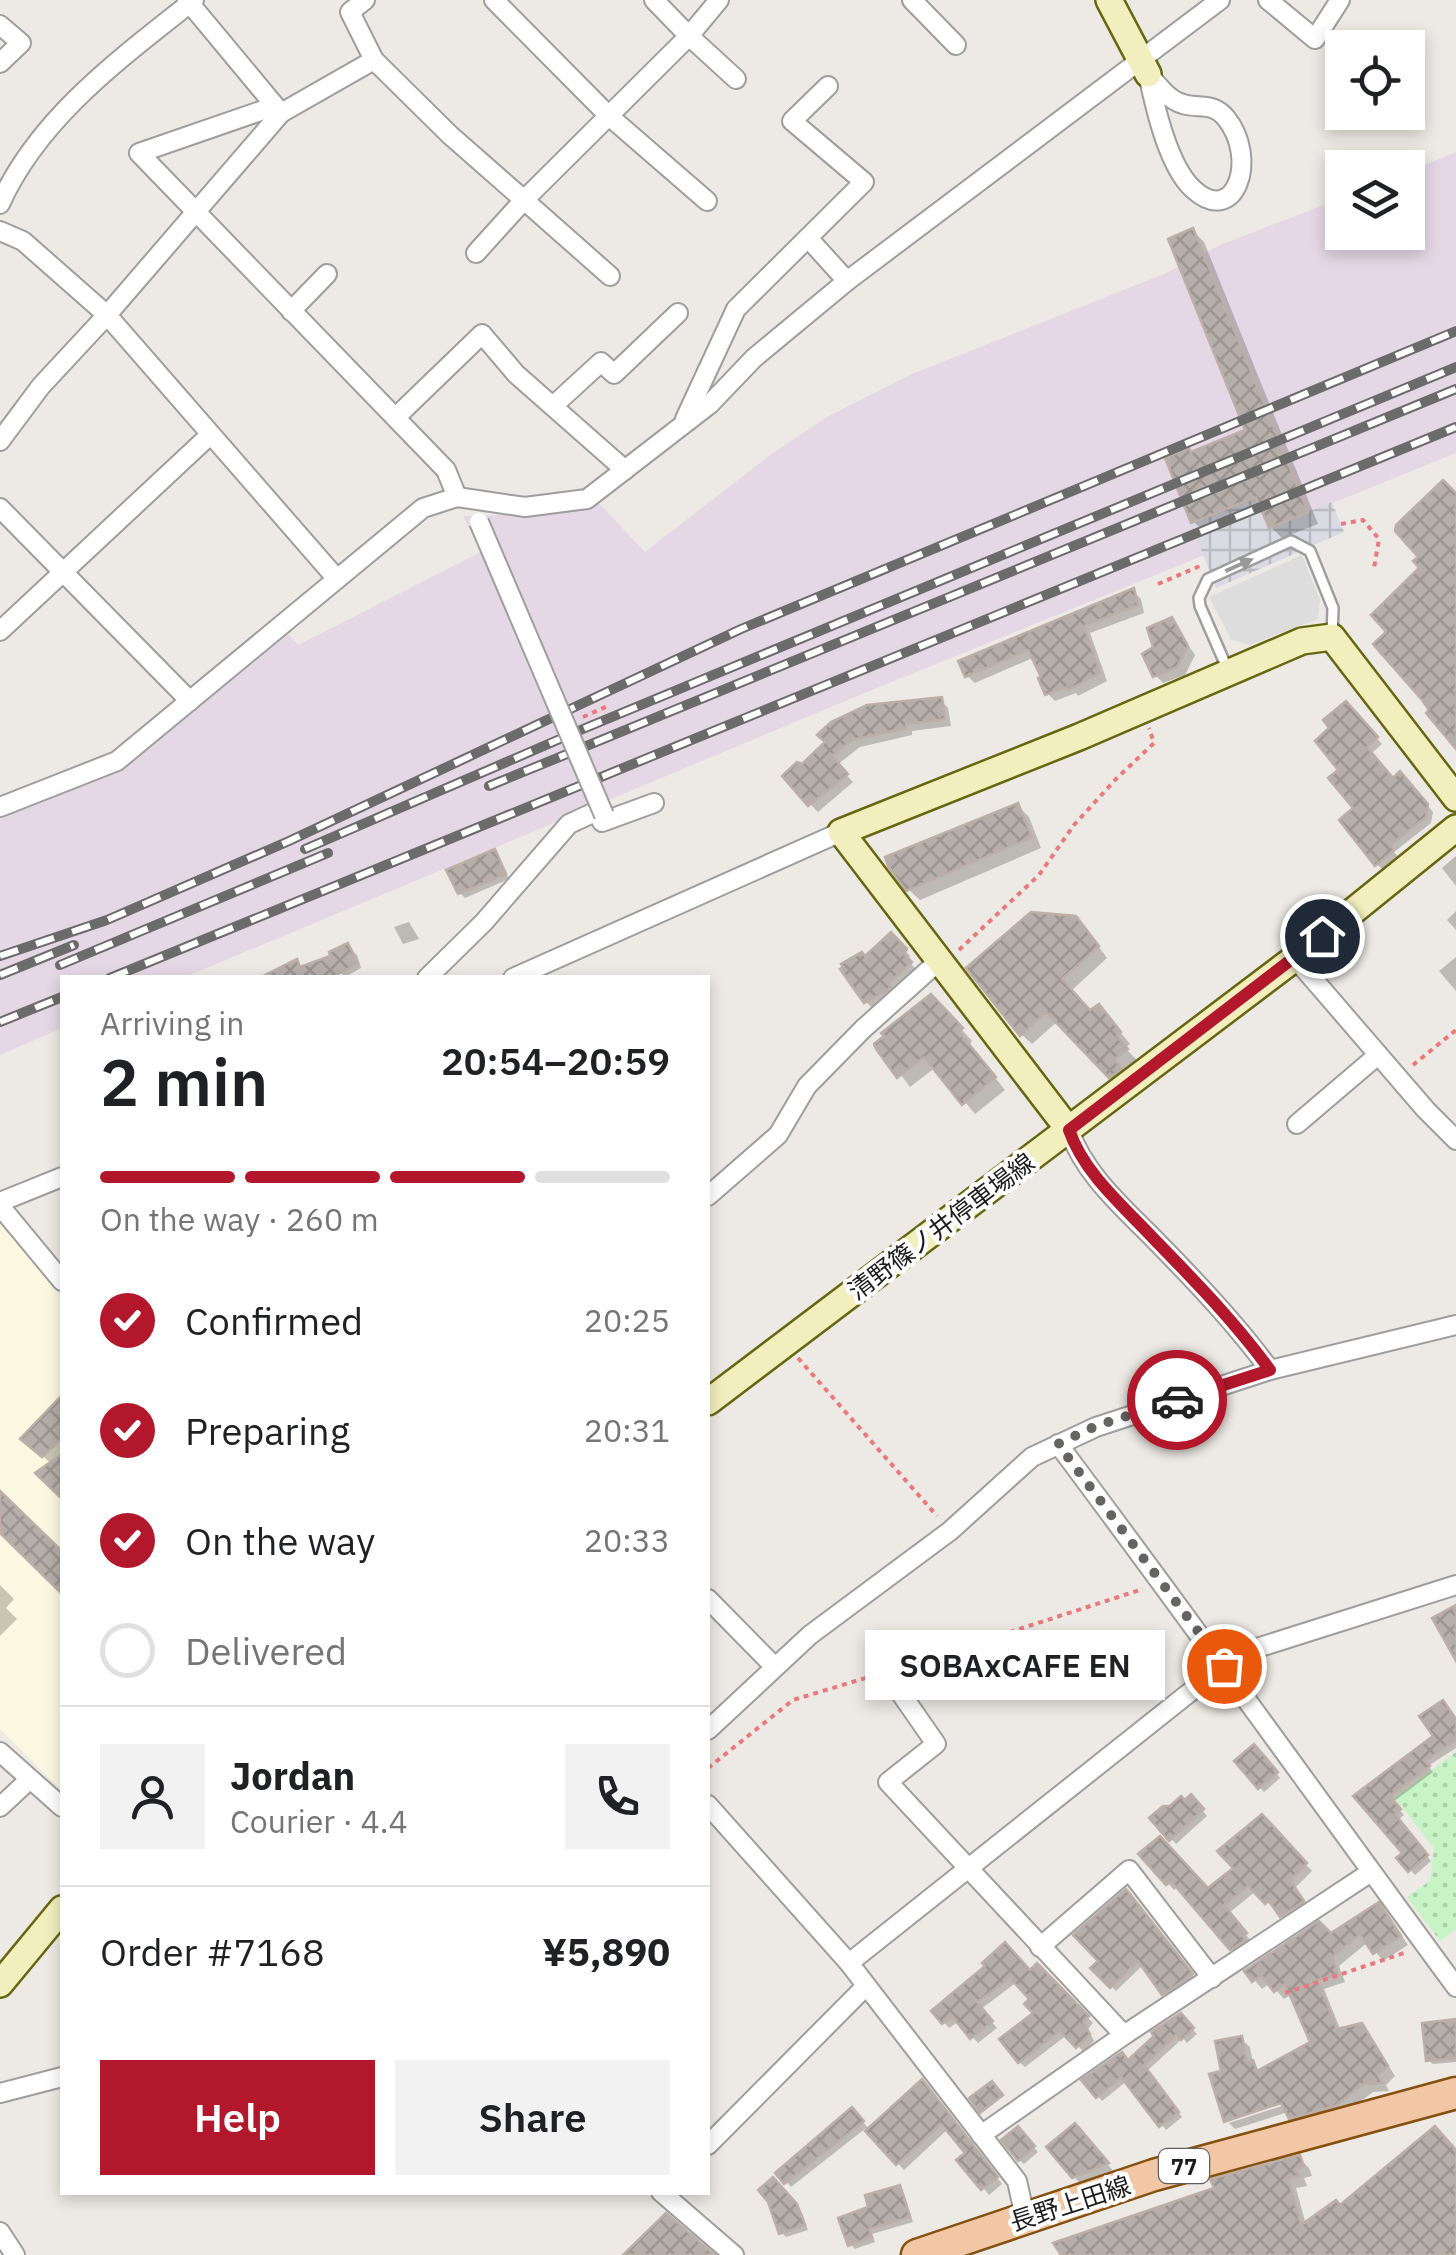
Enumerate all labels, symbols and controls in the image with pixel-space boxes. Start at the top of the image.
map controls [1325,30,1425,250]
button: locate [1325,30,1425,130]
button: layers [1325,150,1425,250]
one-way arrow [1225,557,1254,574]
pin [1280,894,1365,979]
icon: home [1295,909,1350,964]
text: Arriving in [100,1002,245,1044]
text: 20:54–20:59 [441,1036,670,1085]
text: 2 min [100,1039,268,1124]
street label: 清野篠ノ井停車場線 [841,1145,1041,1307]
text: On the way · 260 m [100,1198,379,1240]
icon: check [100,1293,155,1348]
text: Confirmed [185,1296,363,1345]
text: 20:25 [584,1299,670,1341]
courier [1127,1350,1227,1450]
icon: car [1150,1373,1205,1428]
icon: check [100,1403,155,1458]
text: Preparing [185,1406,350,1455]
text: 20:31 [584,1409,670,1451]
icon: check [100,1513,155,1568]
text: On the way [185,1516,375,1565]
text: 20:33 [584,1519,670,1561]
pin [1182,1624,1267,1709]
text: Delivered [185,1626,347,1675]
callout: SOBAxCAFE EN [864,1631,1164,1701]
icon: bag [1197,1639,1252,1694]
text: SOBAxCAFE EN [899,1644,1131,1686]
button: person [100,1744,205,1849]
button: phone [565,1744,670,1849]
text: Jordan [230,1751,355,1800]
text: Courier · 4.4 [230,1800,408,1842]
text: Order #7168 [100,1927,325,1976]
text: ¥5,890 [542,1927,670,1976]
button: Help [100,2060,375,2175]
button: Share [395,2060,670,2175]
road number: 77 [1159,2149,1209,2183]
street label: 長野上田線 [1005,2168,1135,2238]

